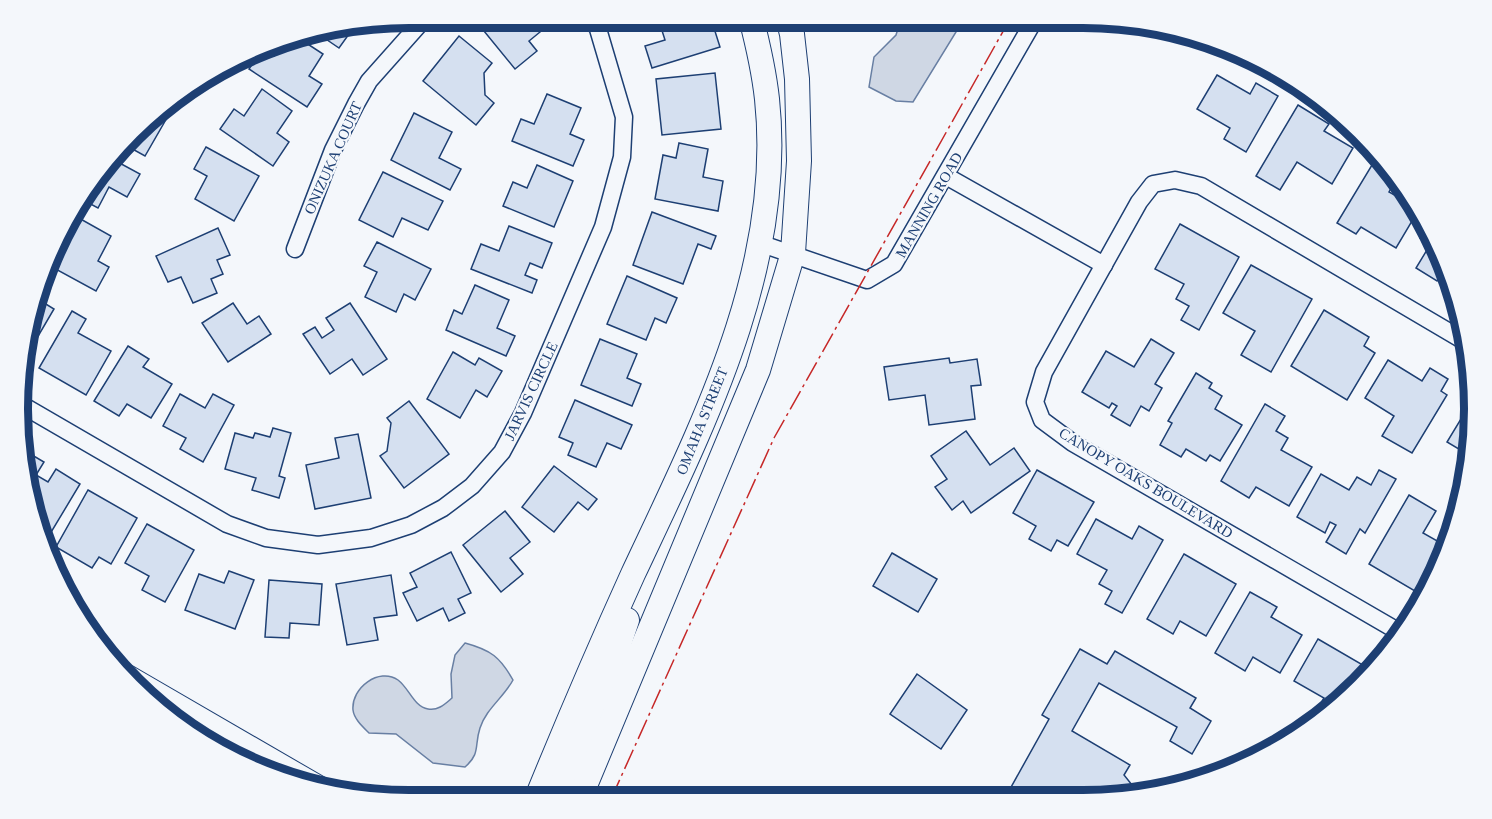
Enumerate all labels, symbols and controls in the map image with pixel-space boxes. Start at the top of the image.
street label: ONIZUKA COURT [301,99,365,217]
street label: MANNING ROAD [892,149,966,260]
street label: JARVIS CIRCLE [501,339,561,443]
street label: OMAHA STREET [673,365,731,477]
street label: CANOPY OAKS BOULEVARD [1056,425,1236,541]

